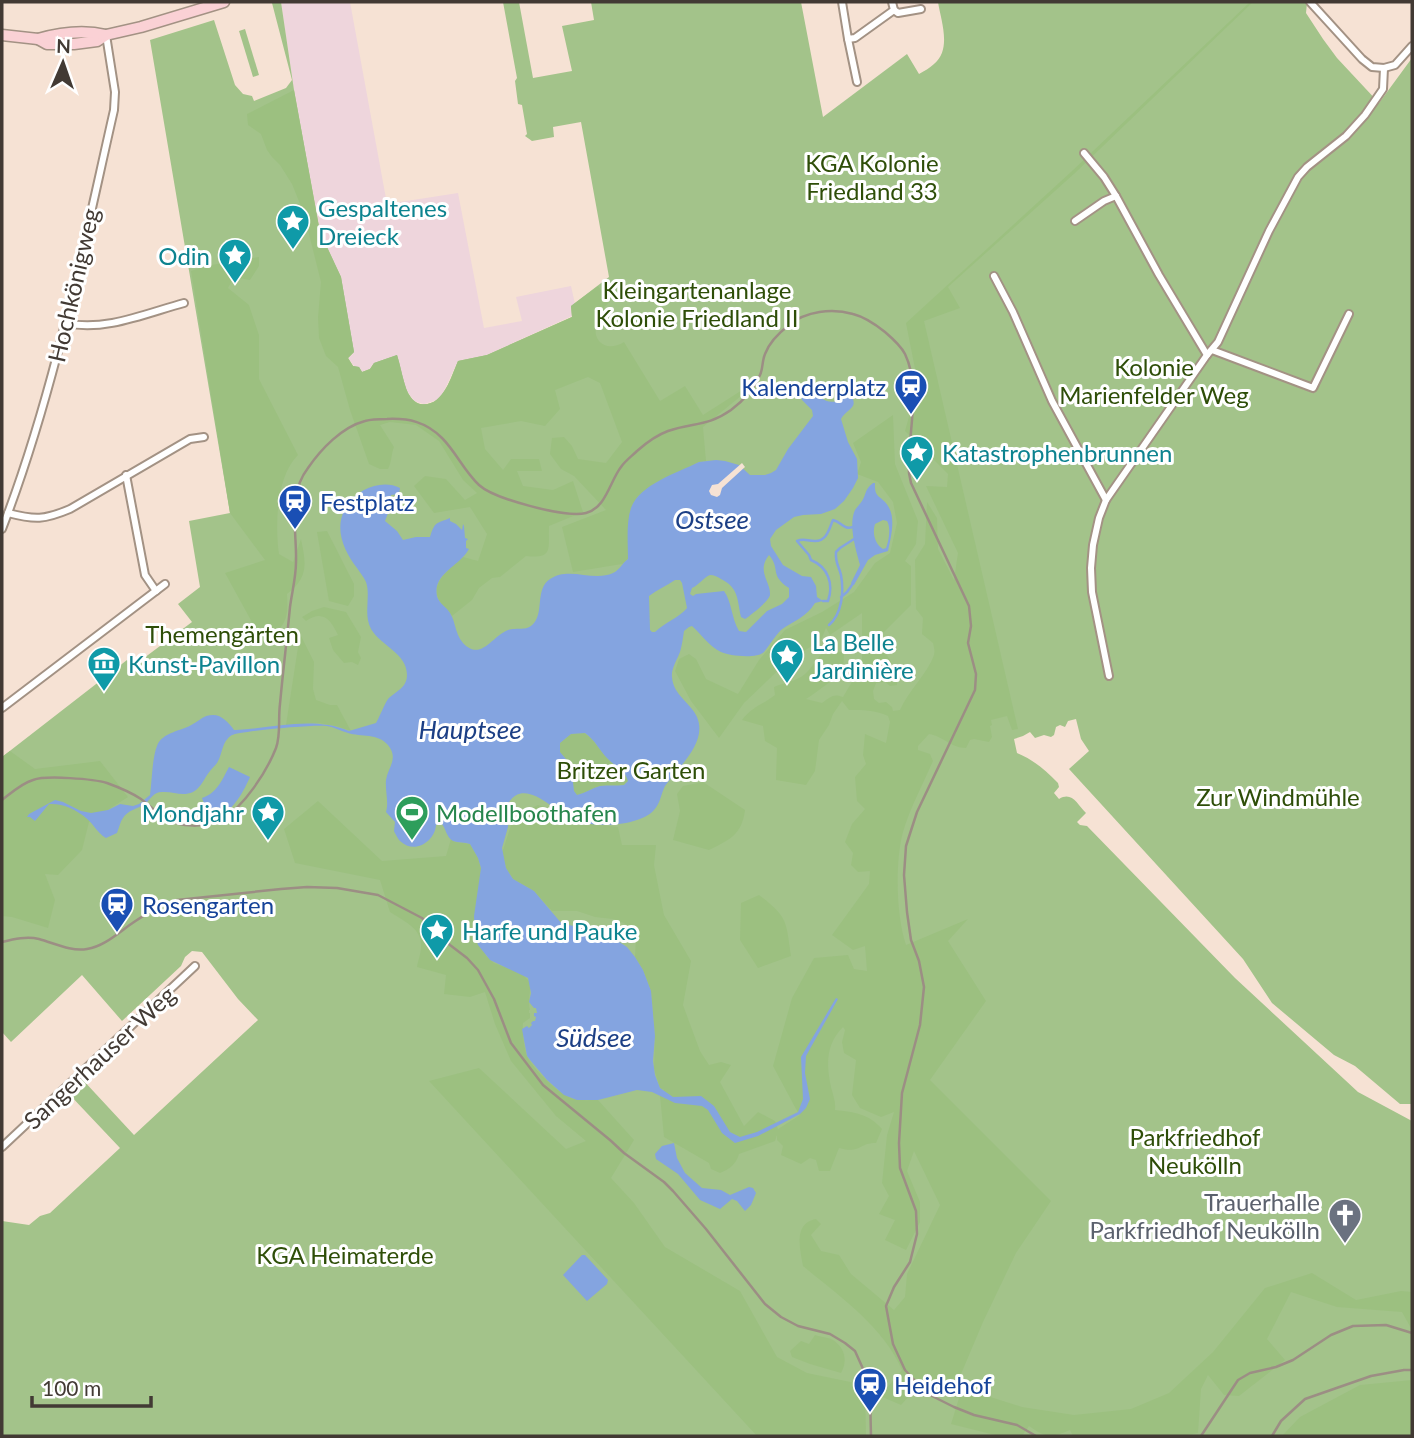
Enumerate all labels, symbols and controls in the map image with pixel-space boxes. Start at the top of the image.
north arrow [28,28,98,98]
text: N [56,34,71,57]
park label: KGA Kolonie Friedland 33 [805,148,939,205]
place label: Gespaltenes Dreieck [318,193,447,250]
place icon: Gespaltenes Dreieck [274,202,312,251]
street label: Hochkönigweg [41,205,105,365]
place icon: Odin [216,236,254,285]
place label: Odin [158,241,210,270]
park label: Kleingartenanlage Kolonie Friedland II [596,275,799,332]
park label: Kolonie Marienfelder Weg [1059,352,1249,409]
station icon: Kalenderplatz [892,367,930,416]
place label: Kalenderplatz [741,372,886,401]
place icon: Katastrophenbrunnen [898,433,936,482]
place label: Katastrophenbrunnen [942,438,1172,467]
station icon: Festplatz [276,482,314,531]
place label: Festplatz [320,487,415,516]
water label: Ostsee [675,503,749,535]
park label: Themengärten [145,619,299,648]
place label: La Belle Jardinière [812,627,914,684]
place icon: La Belle Jardinière [768,636,806,685]
museum icon: Kunst-Pavillon [85,644,123,693]
place label: Kunst-Pavillon [128,649,280,678]
water label: Hauptsee [418,713,522,745]
park label: Britzer Garten [557,755,705,784]
park label: Zur Windmühle [1196,782,1360,811]
place icon: Mondjahr [249,793,287,842]
sports icon: Modellboothafen [393,793,431,842]
place label: Mondjahr [142,798,244,827]
place label: Modellboothafen [436,798,617,827]
station icon: Rosengarten [98,885,136,934]
place label: Rosengarten [142,890,274,919]
place icon: Harfe und Pauke [418,911,456,960]
place label: Harfe und Pauke [462,916,637,945]
street label: Sangerhauser Weg [17,979,181,1135]
water label: Südsee [556,1021,632,1053]
park label: Parkfriedhof Neukölln [1129,1122,1261,1179]
place label: Trauerhalle Parkfriedhof Neukölln [1089,1187,1320,1244]
church icon: Trauerhalle Parkfriedhof Neukölln [1326,1196,1364,1245]
park label: KGA Heimaterde [256,1240,434,1269]
scale bar [32,1364,150,1408]
station icon: Heidehof [851,1365,889,1414]
place label: Heidehof [894,1370,992,1399]
text: 100 m [42,1375,101,1400]

